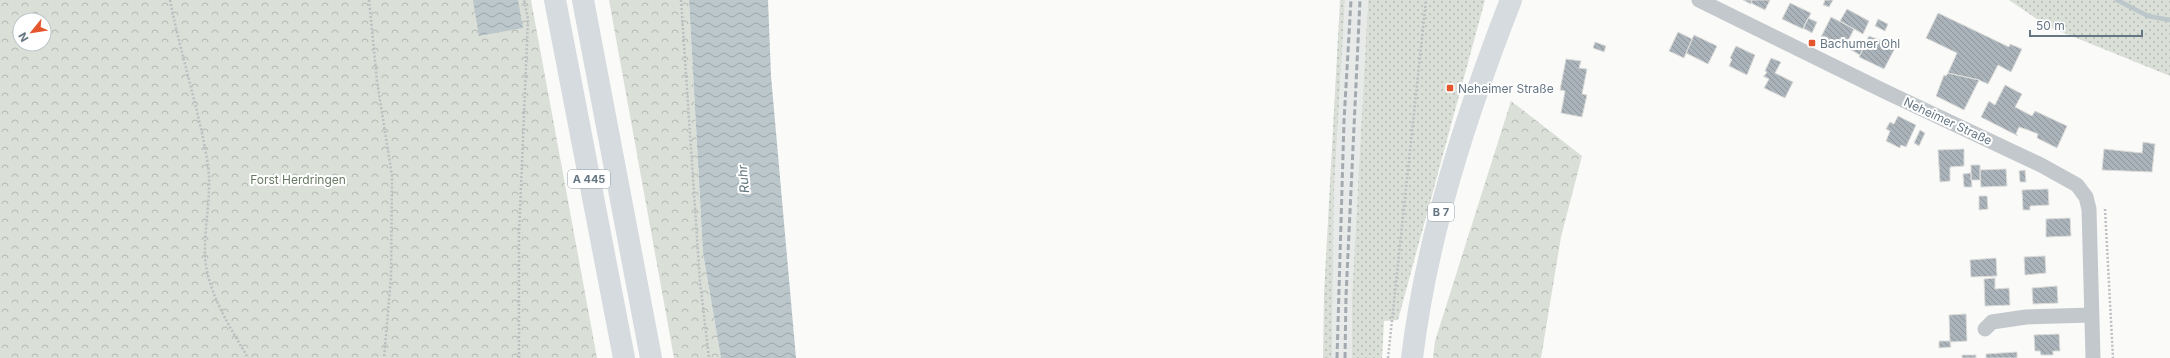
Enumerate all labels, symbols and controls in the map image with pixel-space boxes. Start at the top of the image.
north arrow [12,12,52,52]
scale bar [2030,12,2142,38]
text: 50 m [2036,18,2065,33]
text: N [15,30,31,44]
place label: Bachumer Ohl [1820,36,1900,51]
marker: Bachumer Ohl [1807,38,1817,48]
place label: Neheimer Straße [1458,81,1554,96]
marker: Neheimer Straße [1445,83,1455,93]
street label: Neheimer Straße [1901,94,1995,148]
water label: Ruhr [734,163,752,194]
road number: A 445 [568,170,610,188]
park label: Forst Herdringen [250,172,346,187]
road number: B 7 [1428,203,1454,221]

